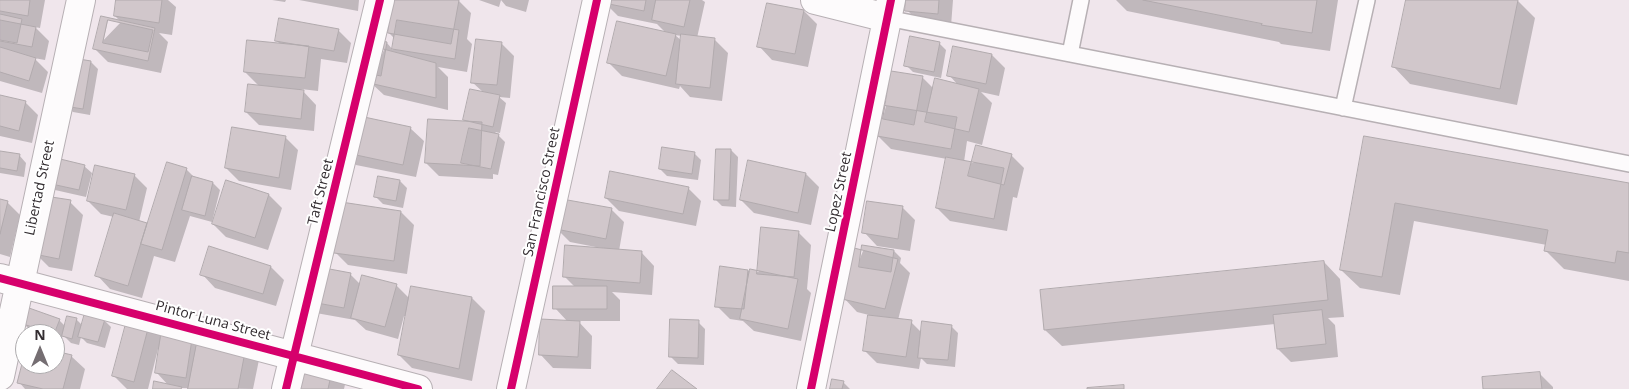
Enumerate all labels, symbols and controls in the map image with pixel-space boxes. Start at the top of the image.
street label: San Francisco Street [520,126,564,258]
street label: Libertad Street [22,139,58,237]
street label: Lopez Street [822,150,856,234]
street label: Taft Street [305,157,337,227]
street label: Pintor Luna Street [154,298,272,344]
north arrow [15,324,65,374]
text: N [34,325,46,344]

